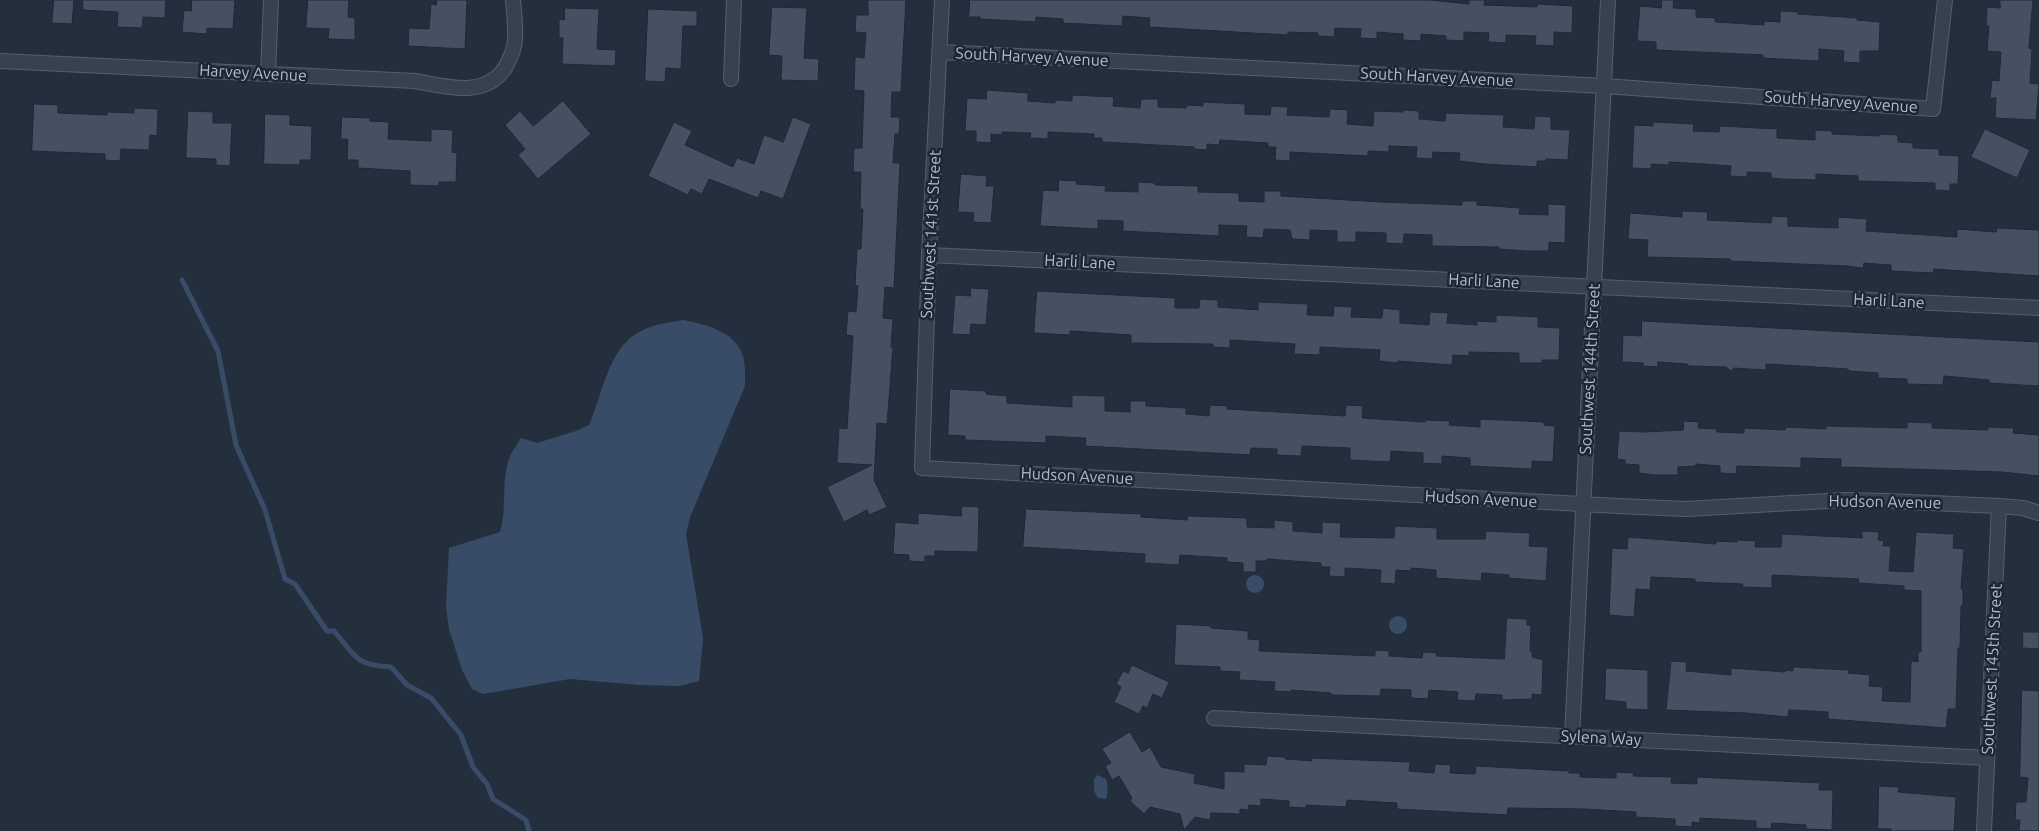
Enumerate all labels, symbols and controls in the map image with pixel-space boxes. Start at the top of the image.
street label: South Harvey Avenue [955,43,1109,71]
street label: Harvey Avenue [199,61,307,85]
street label: South Harvey Avenue [1360,63,1514,91]
street label: South Harvey Avenue [1764,87,1918,117]
street label: Southwest 141st Street [917,149,945,319]
street label: Harli Lane [1044,251,1116,273]
street label: Harli Lane [1448,270,1520,292]
street label: Southwest 144th Street [1576,283,1604,455]
street label: Harli Lane [1853,290,1925,312]
street label: Hudson Avenue [1020,463,1134,489]
street label: Hudson Avenue [1424,486,1538,512]
street label: Hudson Avenue [1829,491,1941,513]
street label: Southwest 145th Street [1978,583,2006,755]
street label: Sylena Way [1560,726,1642,750]

